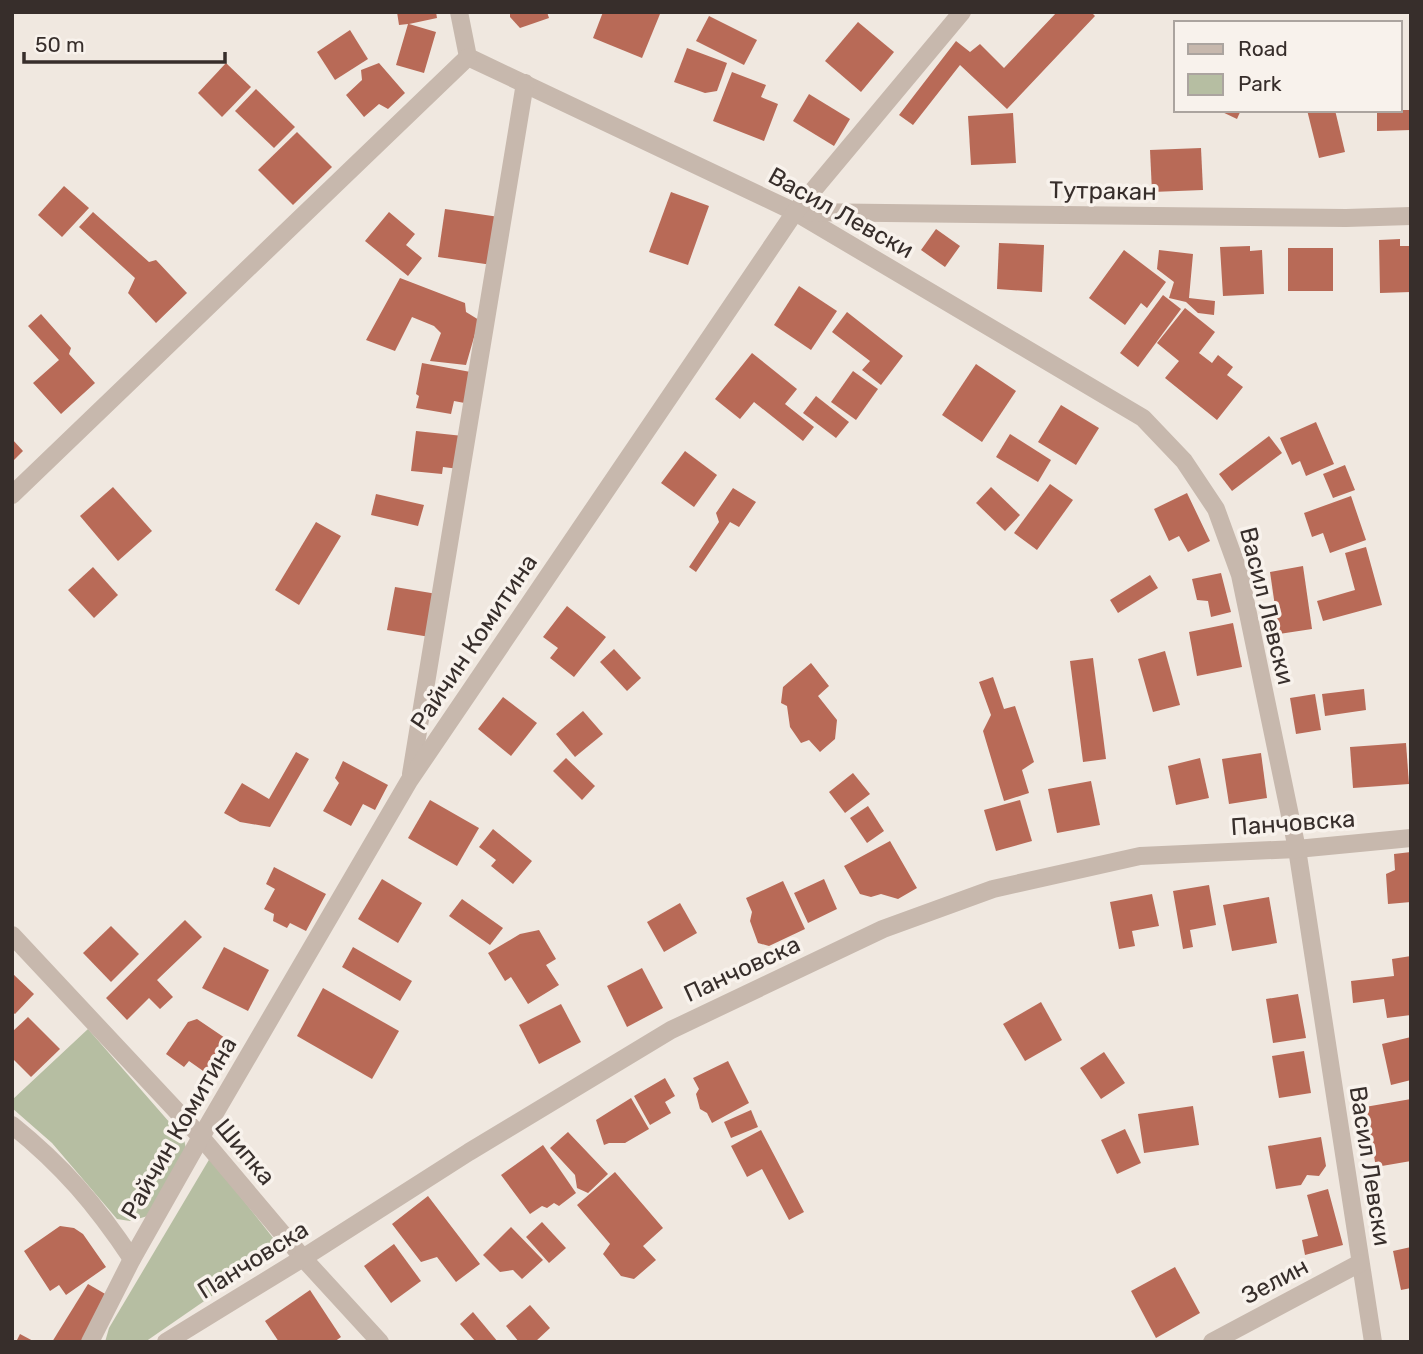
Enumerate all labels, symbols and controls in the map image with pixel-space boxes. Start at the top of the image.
scale bar [24,21,226,65]
legend [1174,21,1402,112]
text: 50 m [35,32,85,57]
text: Road [1238,36,1288,61]
text: Park [1238,71,1282,96]
street label: Васил Левски [764,162,918,264]
street label: Тутракан [1049,176,1157,206]
street label: Васил Левски [1234,524,1300,688]
street label: Райчин Комитина [405,549,543,735]
street label: Панчовска [1230,805,1356,841]
street label: Панчовска [680,930,804,1008]
street label: Райчин Комитина [115,1032,243,1224]
street label: Васил Левски [1344,1084,1396,1248]
street label: Шипка [209,1113,281,1191]
street label: Панчовска [193,1215,313,1305]
street label: Зелин [1237,1252,1313,1310]

